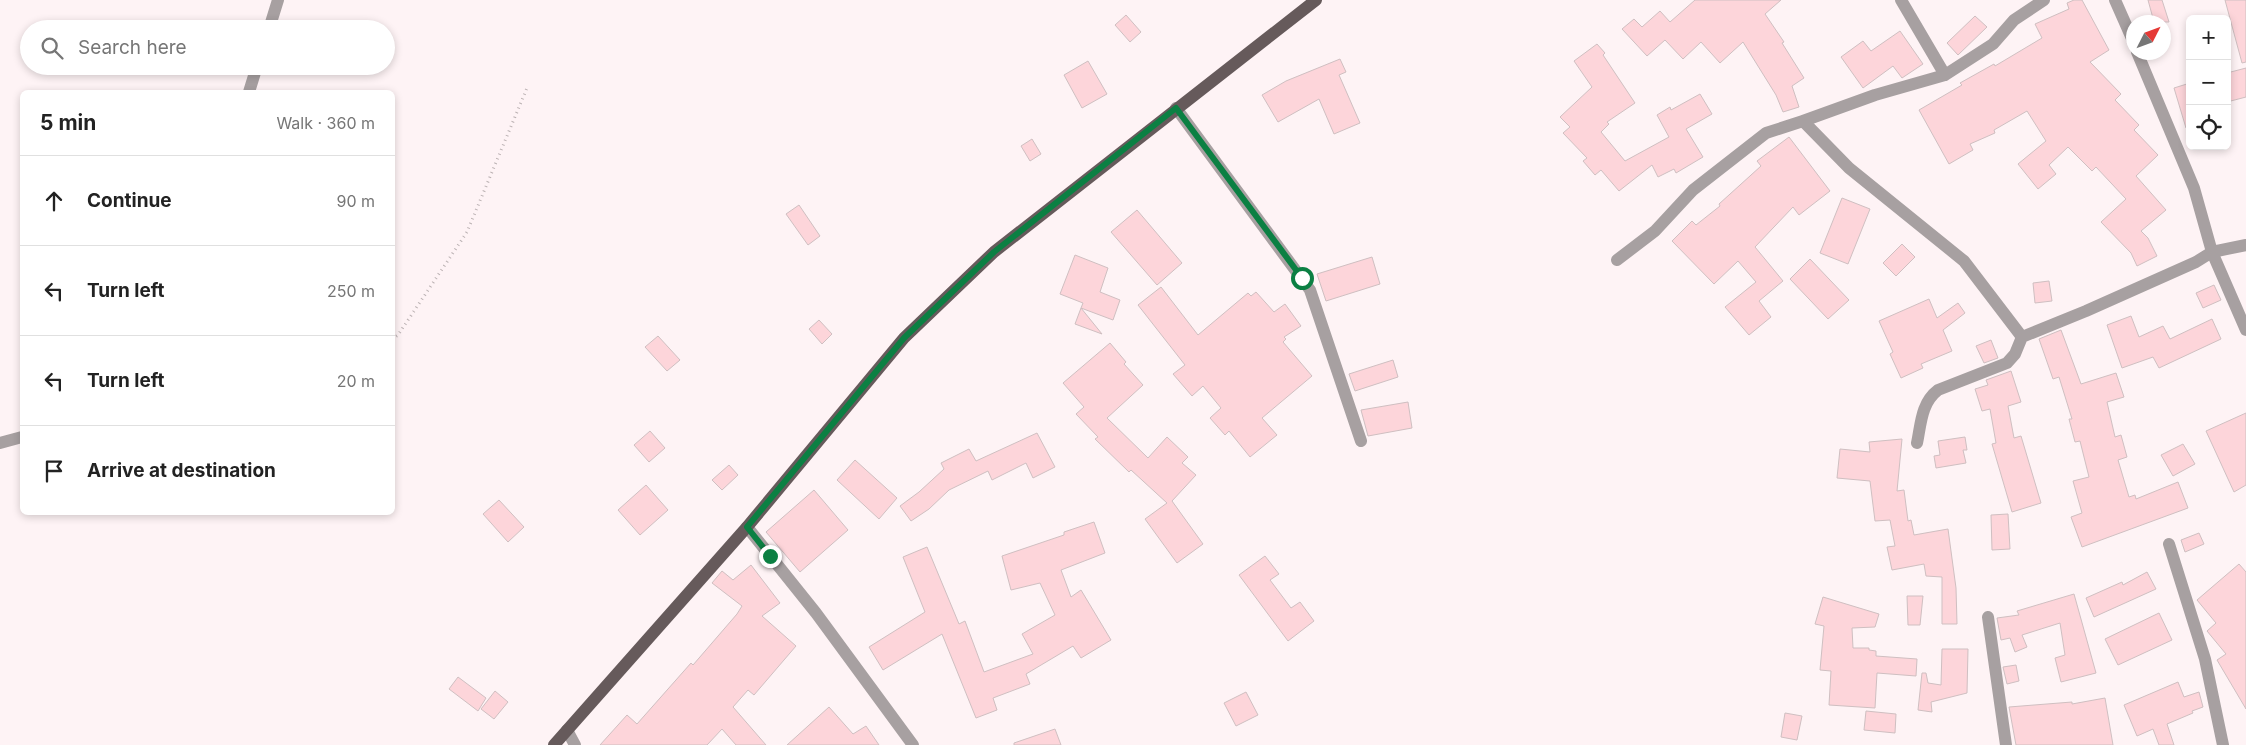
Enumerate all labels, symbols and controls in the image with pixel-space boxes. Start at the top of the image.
north arrow [2126,15,2171,60]
map controls [2186,15,2231,150]
button: + [2186,15,2231,60]
search box [20,20,395,75]
icon: search [38,34,66,62]
text: Search here [78,36,187,59]
button: − [2186,60,2231,105]
button: locate [2186,105,2231,150]
text: 5 min [40,110,96,135]
text: Walk · 360 m [276,113,375,133]
icon: ahead [40,187,68,215]
text: Continue [87,189,172,212]
text: 90 m [336,191,375,211]
route start [1291,267,1314,290]
icon: left [40,277,68,305]
text: Turn left [87,279,165,302]
text: 250 m [327,281,375,301]
icon: left [40,367,68,395]
text: Turn left [87,369,165,392]
text: 20 m [337,371,375,391]
icon: arrive [40,457,68,485]
text: Arrive at destination [87,459,276,482]
route end [759,545,782,568]

